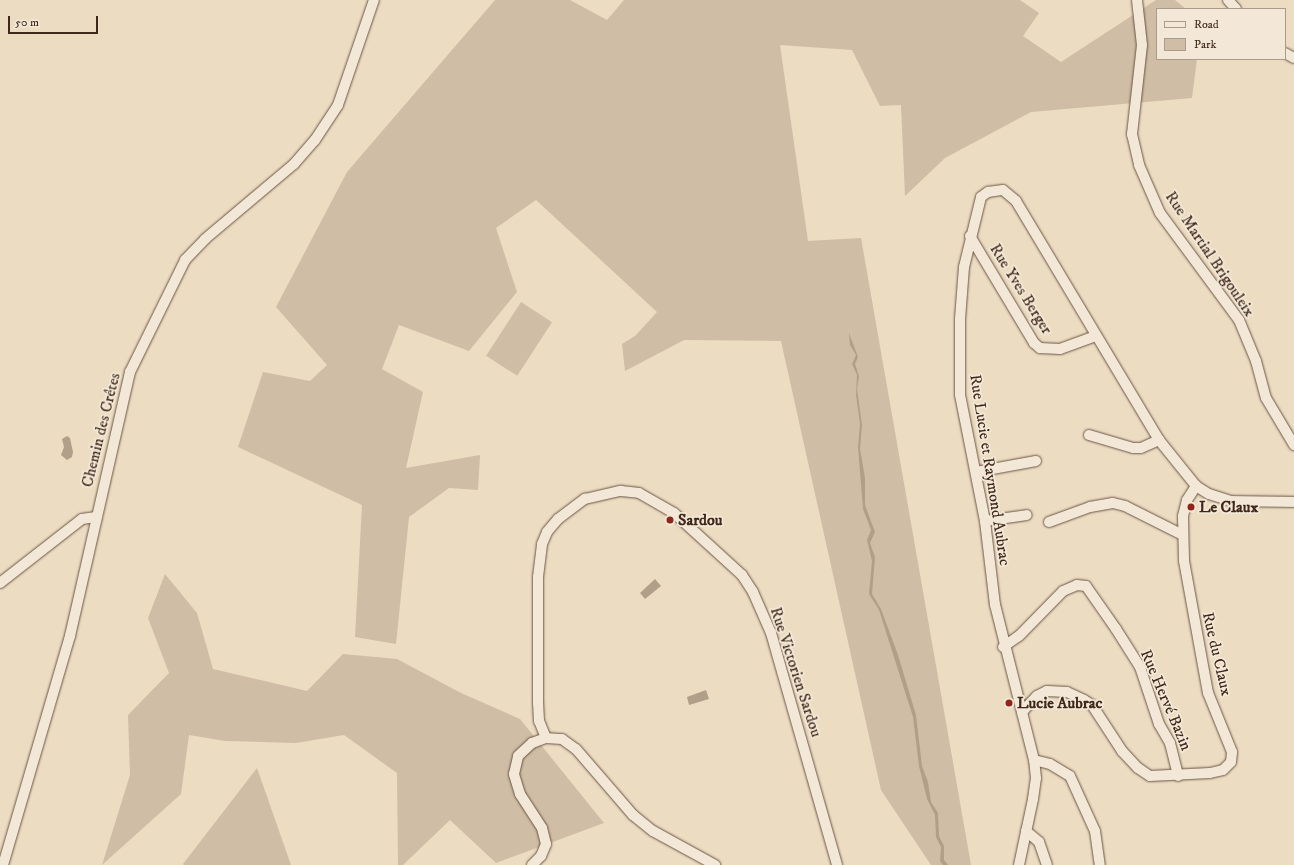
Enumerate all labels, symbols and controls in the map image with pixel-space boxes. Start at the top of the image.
scale bar [10,8,100,34]
legend [1156,8,1286,60]
text: 50 m [15,15,39,30]
text: Road [1194,17,1219,32]
text: Park [1194,37,1216,52]
street label: Rue Martial Brigouleix [1161,188,1259,320]
street label: Rue Yves Berger [986,240,1056,338]
street label: Chemin des Crêtes [78,371,124,489]
street label: Rue Lucie et Raymond Aubrac [965,373,1015,567]
place label: Le Claux [1199,497,1258,517]
marker: Le Claux [1186,502,1196,512]
place label: Sardou [678,510,723,530]
marker: Sardou [665,515,675,525]
street label: Rue Victorien Sardou [766,605,826,739]
street label: Rue du Claux [1198,610,1236,698]
street label: Rue Hervé Bazin [1136,647,1196,753]
place label: Lucie Aubrac [1017,693,1102,713]
marker: Lucie Aubrac [1004,698,1014,708]

